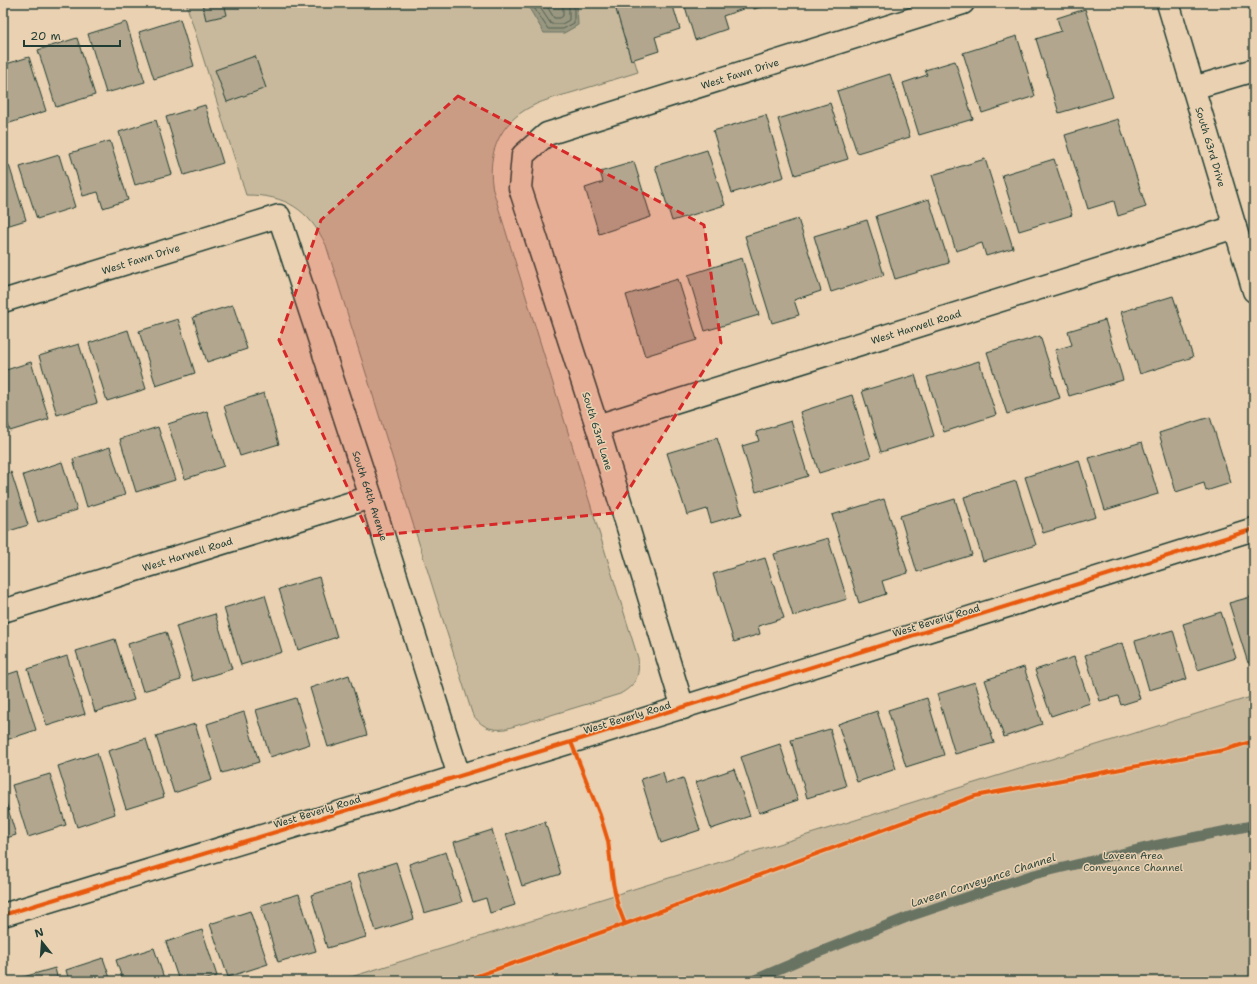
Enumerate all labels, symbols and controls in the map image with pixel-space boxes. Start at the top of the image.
scale bar [24,22,120,48]
text: 20 m [30,28,61,44]
street label: West Fawn Drive [699,55,781,92]
street label: South 63rd Drive [1192,105,1229,189]
street label: West Fawn Drive [100,241,182,277]
street label: West Harwell Road [869,307,963,347]
street label: South 63rd Lane [579,390,616,472]
street label: South 64th Avenue [349,449,391,543]
street label: West Harwell Road [141,534,235,574]
street label: West Beverly Road [891,601,982,640]
street label: West Beverly Road [582,698,673,737]
street label: West Beverly Road [272,792,363,831]
park label: Laveen Area Conveyance Channel [1083,849,1183,874]
water label: Laveen Conveyance Channel [909,850,1058,911]
north arrow [22,922,62,962]
text: N [33,924,46,941]

